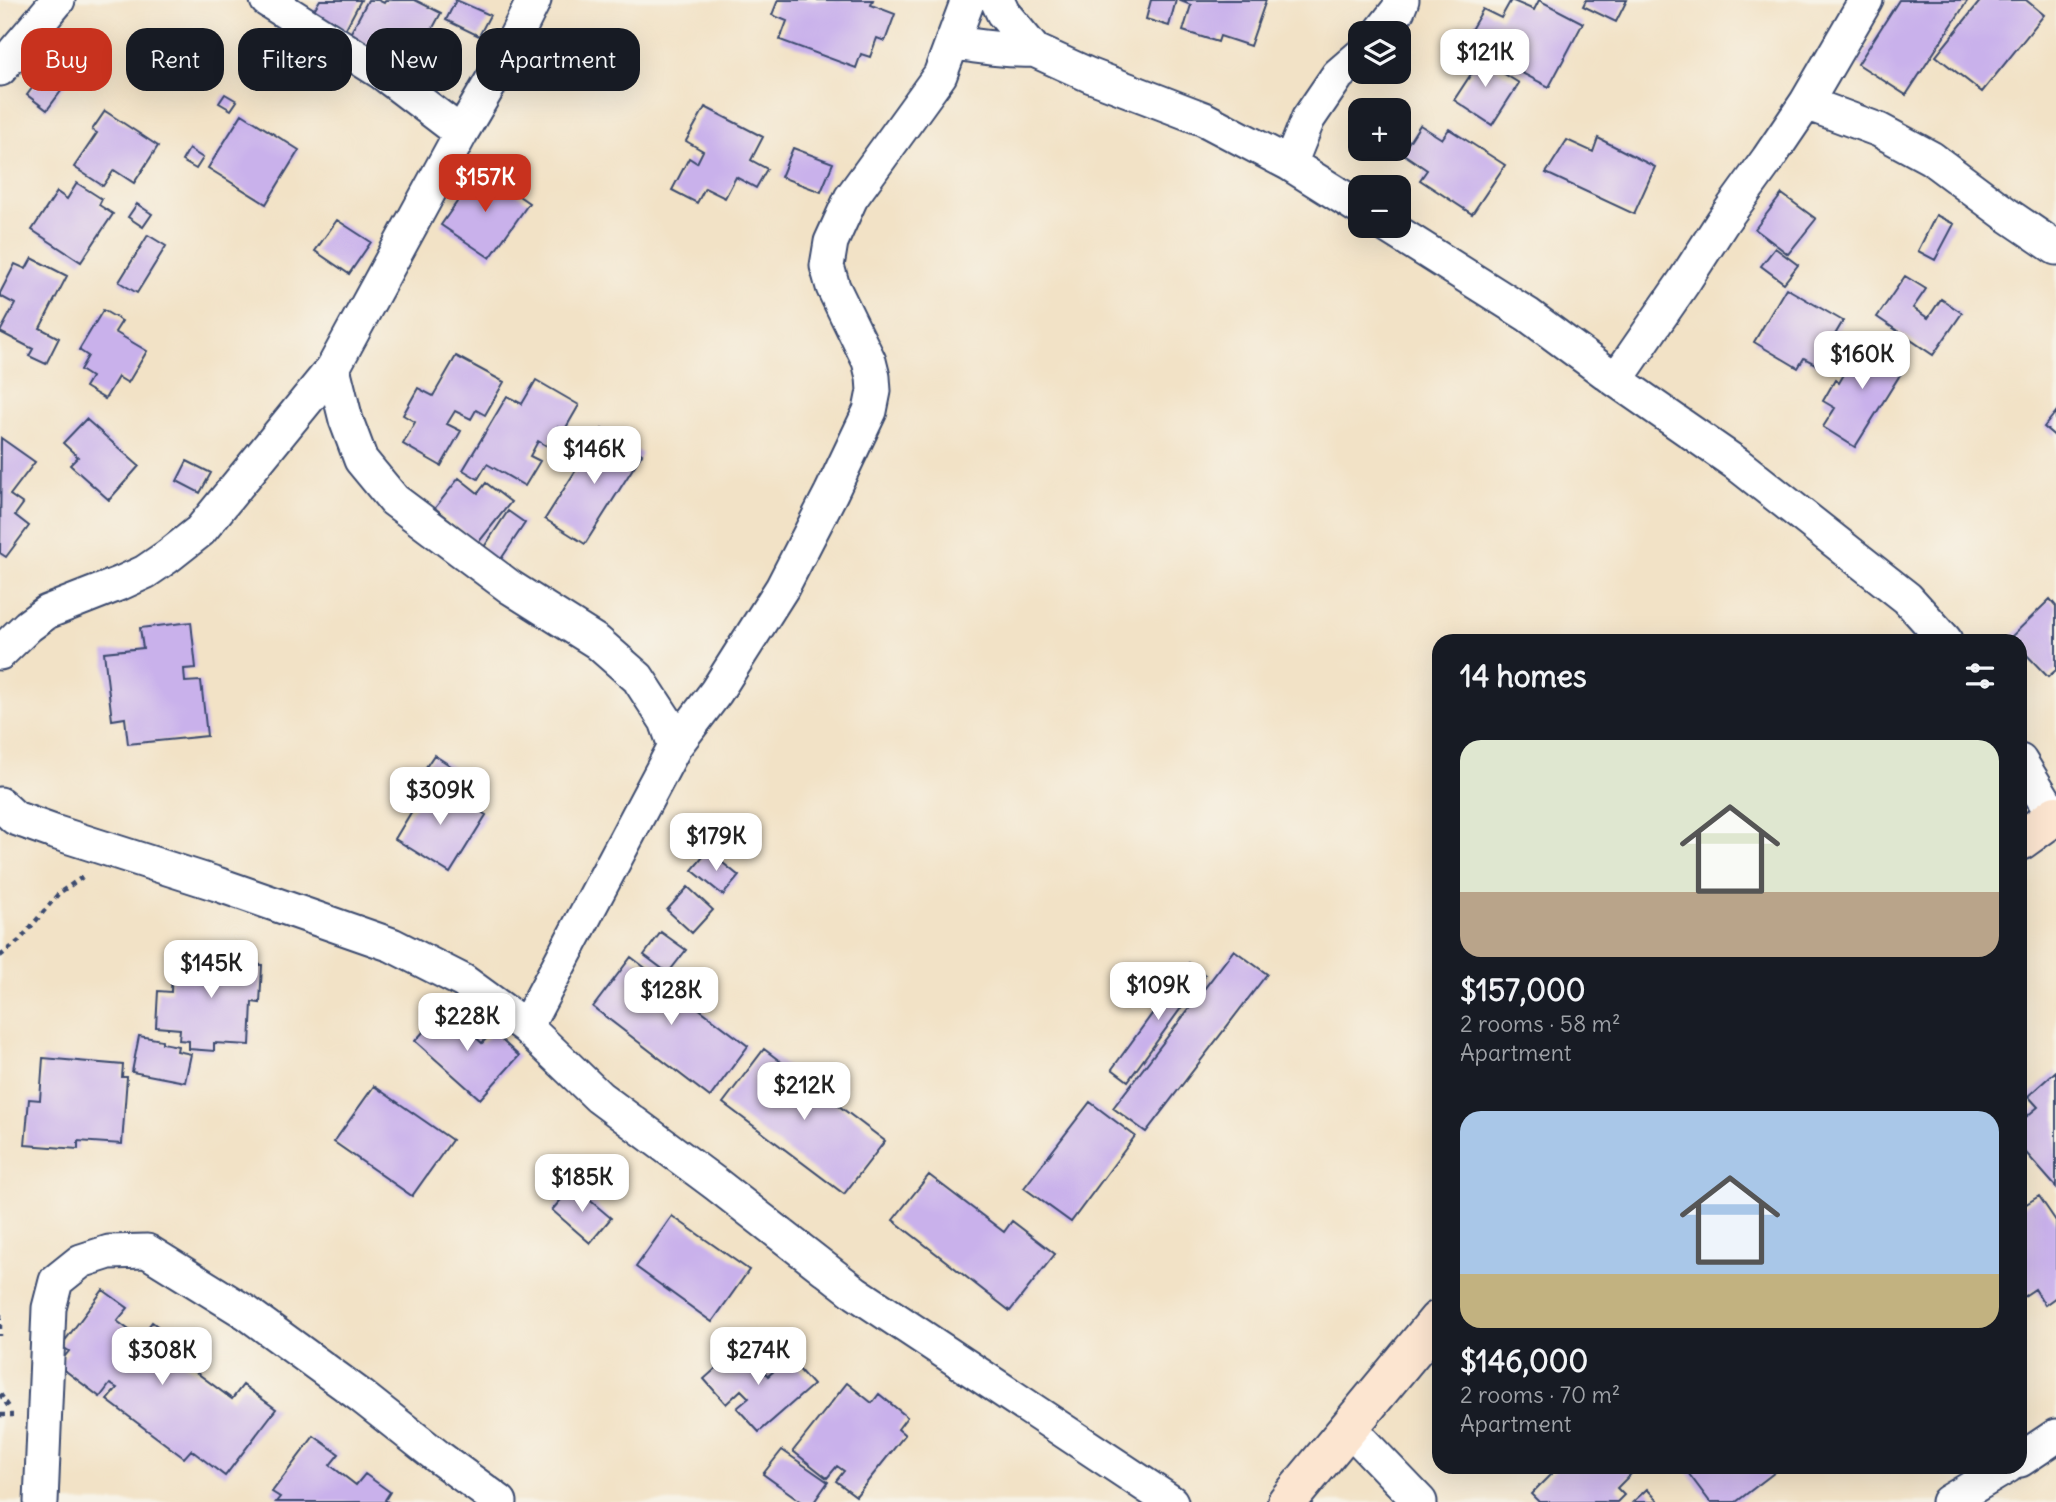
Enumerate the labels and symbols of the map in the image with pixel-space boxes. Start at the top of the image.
pin: $121K [1436,29,1534,89]
pin: $157K [436,154,534,214]
pin: $160K [1813,332,1911,391]
pin: $146K [545,426,643,486]
pin: $309K [391,768,489,827]
pin: $179K [667,814,765,873]
pin: $145K [162,940,260,1000]
pin: $109K [1109,962,1207,1022]
pin: $128K [622,968,720,1027]
pin: $228K [418,993,516,1053]
pin: $212K [755,1062,853,1122]
pin: $185K [533,1154,631,1214]
pin: $308K [113,1328,211,1387]
pin: $274K [709,1328,807,1387]

